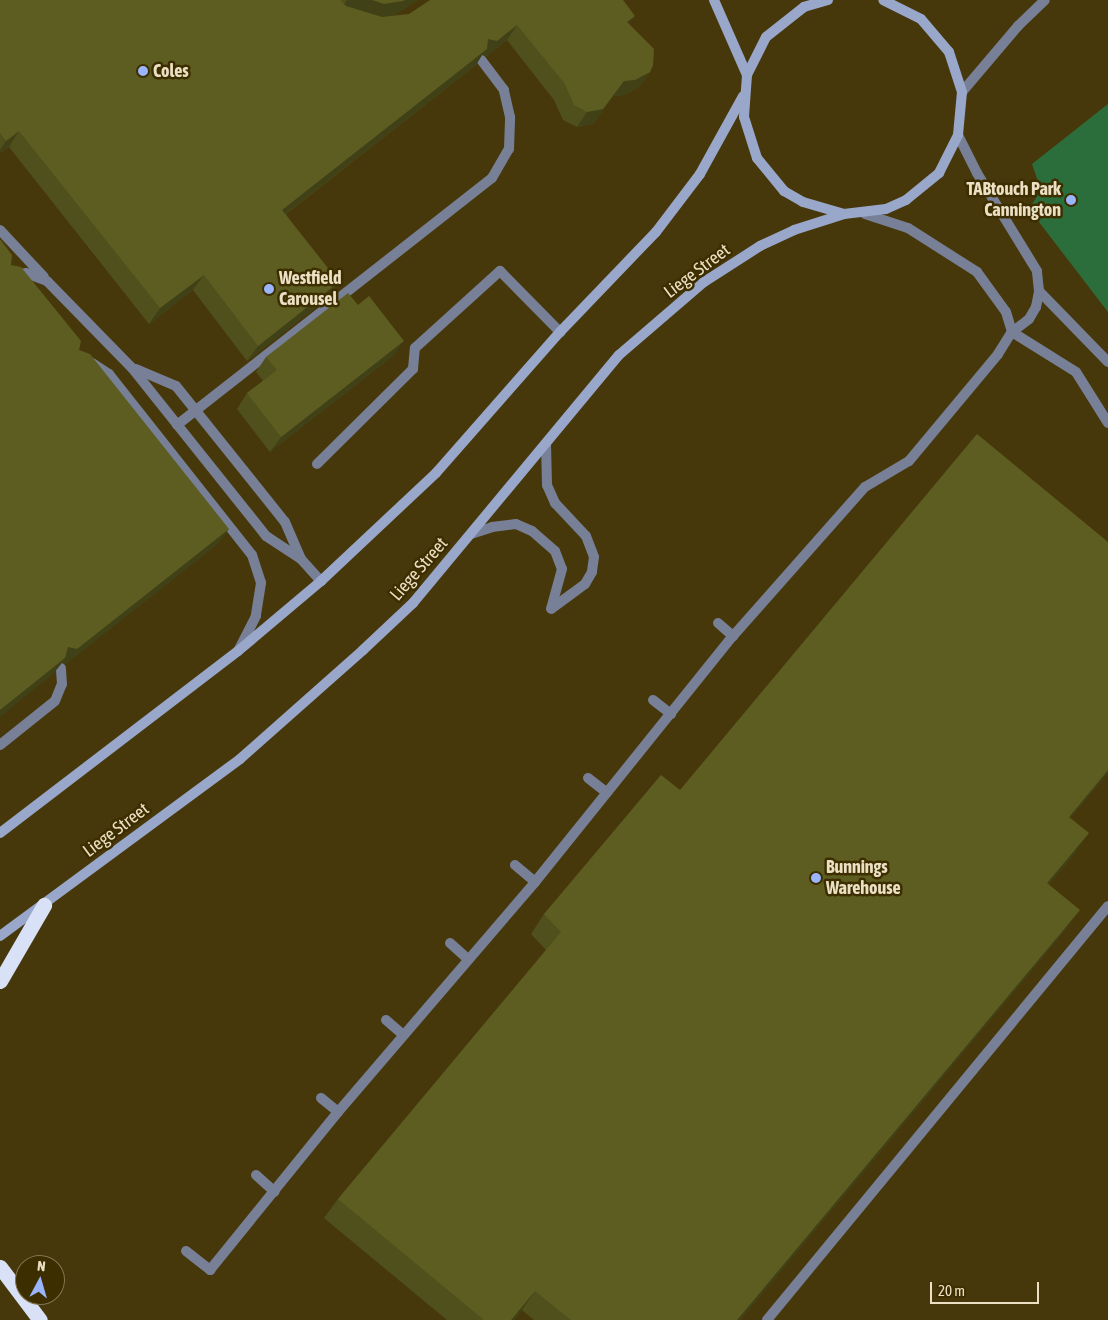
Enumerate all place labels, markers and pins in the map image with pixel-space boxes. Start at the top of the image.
place label: Coles [153,60,189,82]
marker: Coles [137,65,149,77]
place label: TABtouch Park Cannington [966,179,1061,222]
marker: TABtouch Park Cannington [1065,194,1077,206]
place label: Westfield Carousel [279,268,342,310]
marker: Westfield Carousel [263,283,275,295]
place label: Bunnings Warehouse [826,857,901,900]
marker: Bunnings Warehouse [810,872,822,884]

